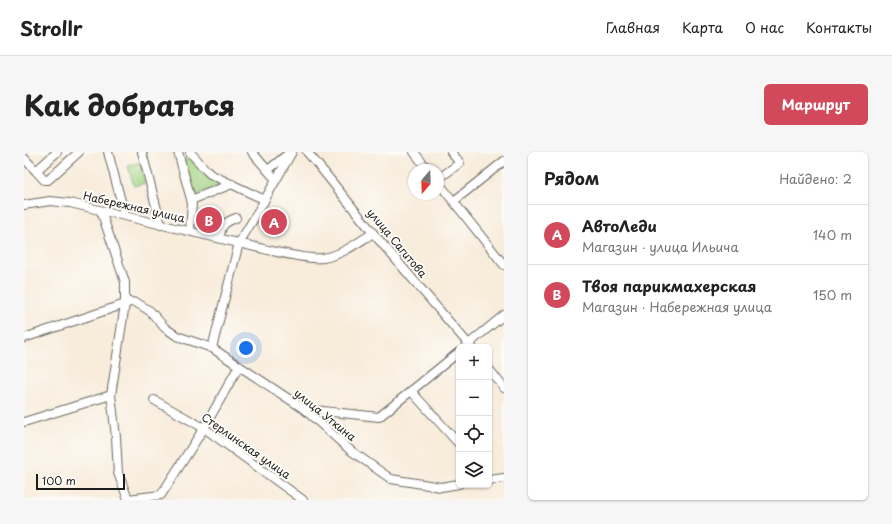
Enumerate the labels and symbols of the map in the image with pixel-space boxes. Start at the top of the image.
north arrow [408,164,444,200]
street label: Набережная улица [82,187,187,226]
street label: улица Сагитова [363,204,432,281]
pin: B [196,205,222,235]
pin: A [261,207,287,237]
your location [236,338,256,358]
street label: улица Уткина [291,384,360,445]
street label: Стерлинская улица [198,408,294,483]
scale bar [36,472,125,491]

